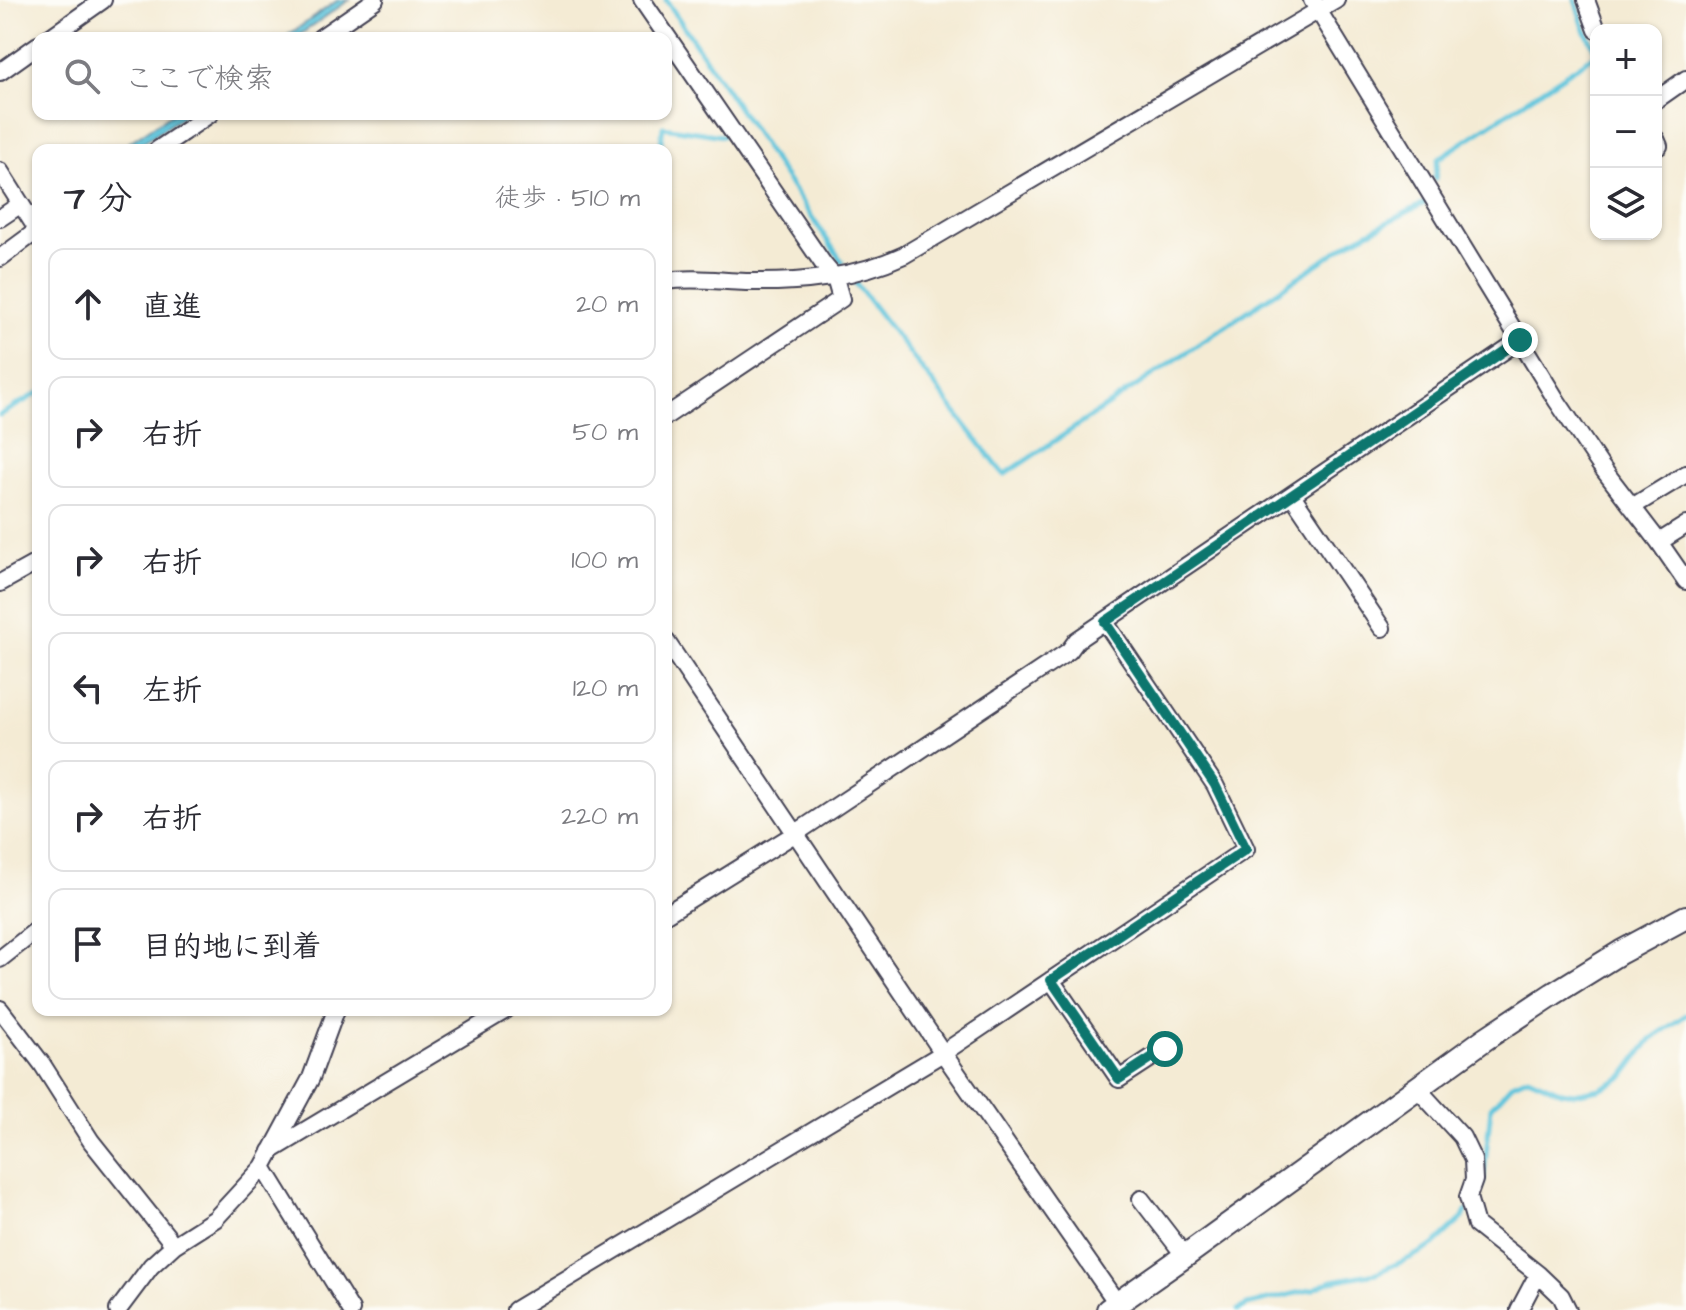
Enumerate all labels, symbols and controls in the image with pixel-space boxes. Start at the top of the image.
map controls [1590,24,1662,240]
button: + [1590,24,1662,96]
search box [32,32,672,120]
icon: search [60,54,104,98]
text: ここで検索 [124,58,274,100]
button: − [1590,96,1662,168]
button: layers [1590,168,1662,240]
text: 7 分 [64,175,133,223]
text: 徒歩 · 510 m [495,180,640,216]
icon: ahead [66,282,110,326]
text: 直進 [142,286,202,328]
text: 20 m [576,286,638,322]
route end [1502,322,1538,358]
icon: right [66,410,110,454]
text: 右折 [142,414,202,456]
text: 50 m [573,414,638,450]
icon: right [66,538,110,582]
text: 右折 [142,542,202,584]
text: 100 m [571,542,638,578]
icon: left [66,666,110,710]
text: 左折 [142,670,202,712]
text: 120 m [573,670,638,706]
icon: right [66,794,110,838]
text: 右折 [142,798,202,840]
text: 220 m [561,798,638,834]
icon: arrive [66,922,110,966]
text: 目的地に到着 [142,926,322,968]
route start [1147,1031,1183,1067]

